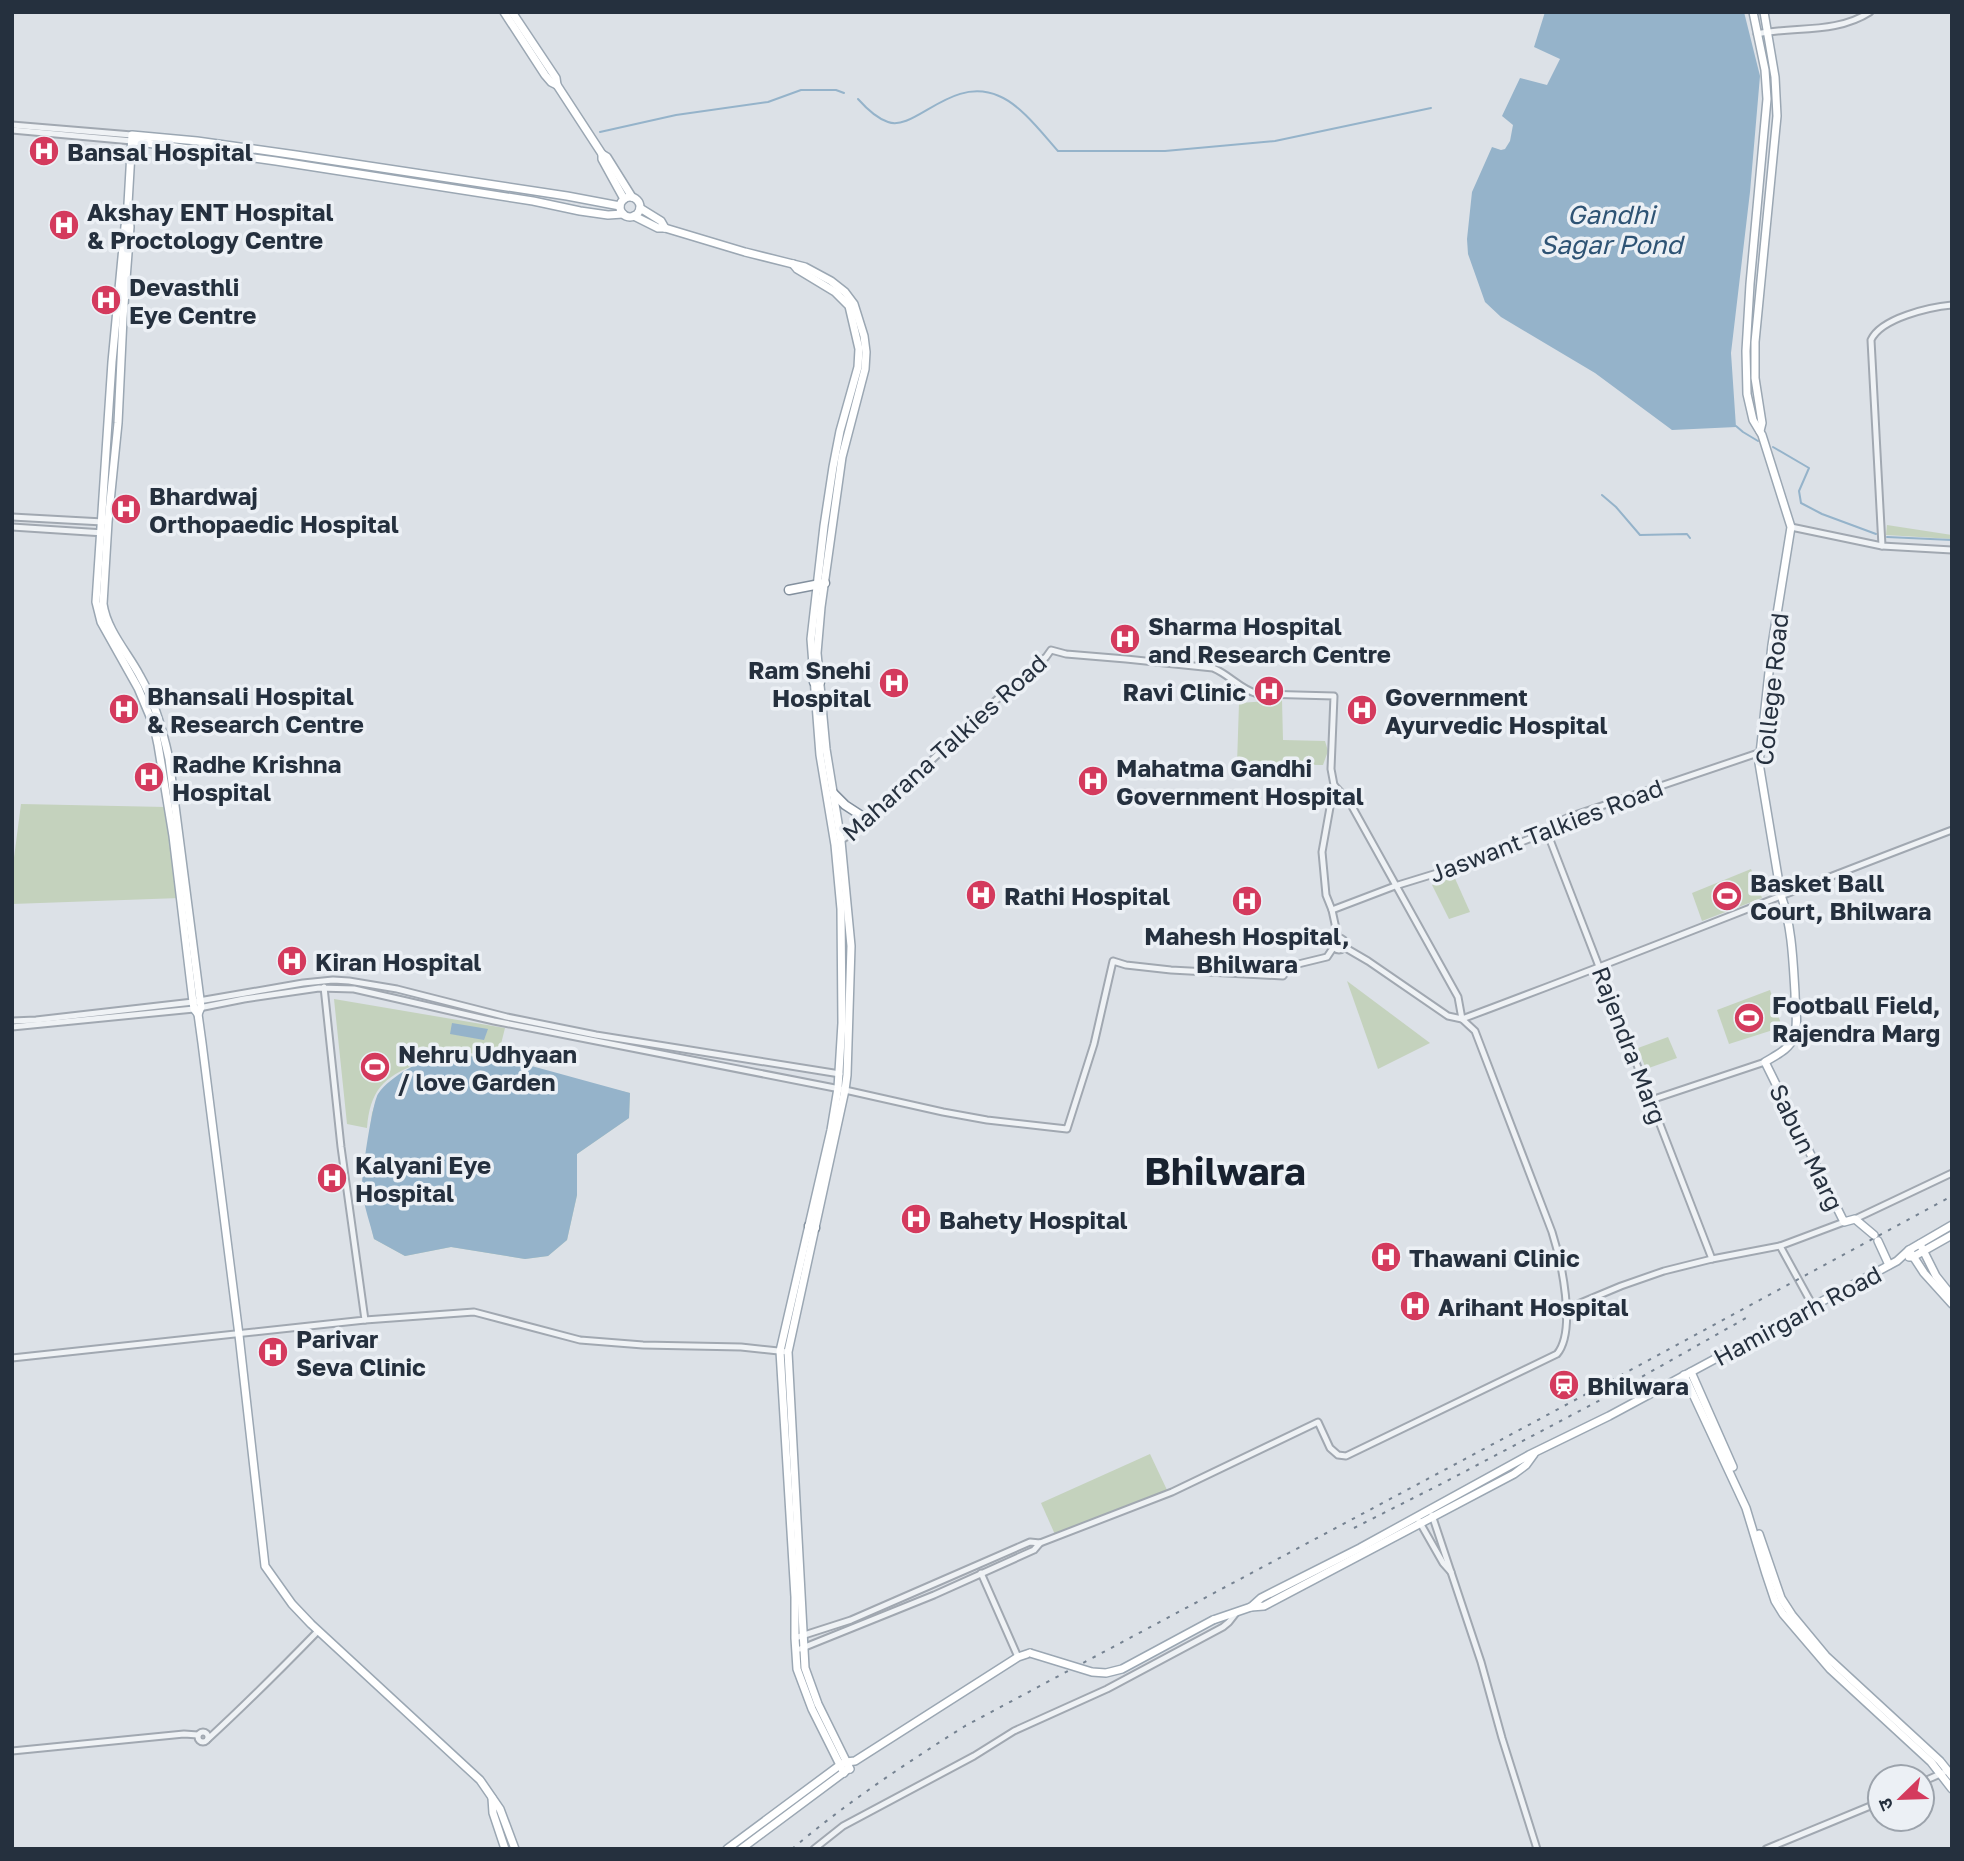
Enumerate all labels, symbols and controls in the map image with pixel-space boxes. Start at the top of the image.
hospital icon: Bansal Hospital [27,134,61,168]
place label: Bansal Hospital [67,137,253,166]
place label: Akshay ENT Hospital & Proctology Centre [87,197,334,254]
water label: Gandhi Sagar Pond [1539,199,1686,260]
hospital icon: Akshay ENT Hospital & Proctology Centre [47,208,81,242]
place label: Devasthli Eye Centre [129,272,256,329]
hospital icon: Devasthli Eye Centre [89,283,123,317]
place label: Bhardwaj Orthopaedic Hospital [149,481,399,538]
hospital icon: Bhardwaj Orthopaedic Hospital [109,492,143,526]
place label: Sharma Hospital and Research Centre [1148,611,1391,668]
street label: College Road [1749,611,1793,767]
hospital icon: Sharma Hospital and Research Centre [1108,622,1142,656]
street label: Maharana Talkies Road [836,648,1052,846]
place label: Ram Snehi Hospital [748,655,871,712]
hospital icon: Ram Snehi Hospital [877,666,911,700]
hospital icon: Ravi Clinic [1252,674,1286,708]
place label: Ravi Clinic [1123,677,1246,706]
place label: Bhansali Hospital & Research Centre [147,681,364,738]
place label: Government Ayurvedic Hospital [1385,682,1608,739]
hospital icon: Bhansali Hospital & Research Centre [107,692,141,726]
hospital icon: Government Ayurvedic Hospital [1345,693,1379,727]
place label: Radhe Krishna Hospital [172,749,342,806]
place label: Mahatma Gandhi Government Hospital [1116,753,1364,810]
hospital icon: Radhe Krishna Hospital [132,760,166,794]
hospital icon: Mahatma Gandhi Government Hospital [1076,764,1110,798]
street label: Jaswant Talkies Road [1425,772,1667,888]
place label: Basket Ball Court, Bhilwara [1750,868,1932,925]
hospital icon: Rathi Hospital [964,878,998,912]
sports icon: Basket Ball Court, Bhilwara [1710,879,1744,913]
place label: Rathi Hospital [1004,881,1170,910]
hospital icon: Mahesh Hospital, Bhilwara [1230,884,1264,918]
place label: Mahesh Hospital, Bhilwara [1144,921,1350,978]
hospital icon: Kiran Hospital [275,944,309,978]
place label: Kiran Hospital [315,947,481,976]
street label: Rajendra Marg [1587,962,1673,1128]
place label: Football Field, Rajendra Marg [1772,990,1940,1047]
sports icon: Football Field, Rajendra Marg [1732,1001,1766,1035]
place label: Nehru Udhyaan / love Garden [398,1039,577,1096]
sports icon: Nehru Udhyaan / love Garden [358,1050,392,1084]
street label: Sabun Marg [1764,1079,1850,1215]
district label: Bhilwara [1144,1148,1306,1193]
place label: Kalyani Eye Hospital [355,1150,491,1207]
hospital icon: Kalyani Eye Hospital [315,1161,349,1195]
hospital icon: Bahety Hospital [899,1202,933,1236]
place label: Bahety Hospital [939,1205,1128,1234]
hospital icon: Thawani Clinic [1369,1240,1403,1274]
place label: Thawani Clinic [1409,1243,1580,1272]
street label: Hamirgarh Road [1708,1259,1886,1371]
hospital icon: Arihant Hospital [1398,1289,1432,1323]
place label: Arihant Hospital [1438,1292,1629,1321]
place label: Parivar Seva Clinic [296,1324,426,1381]
hospital icon: Parivar Seva Clinic [256,1335,290,1369]
station icon: Bhilwara [1547,1368,1581,1402]
place label: Bhilwara [1587,1371,1689,1400]
north arrow [1866,1763,1936,1833]
text: उ [1872,1794,1898,1814]

